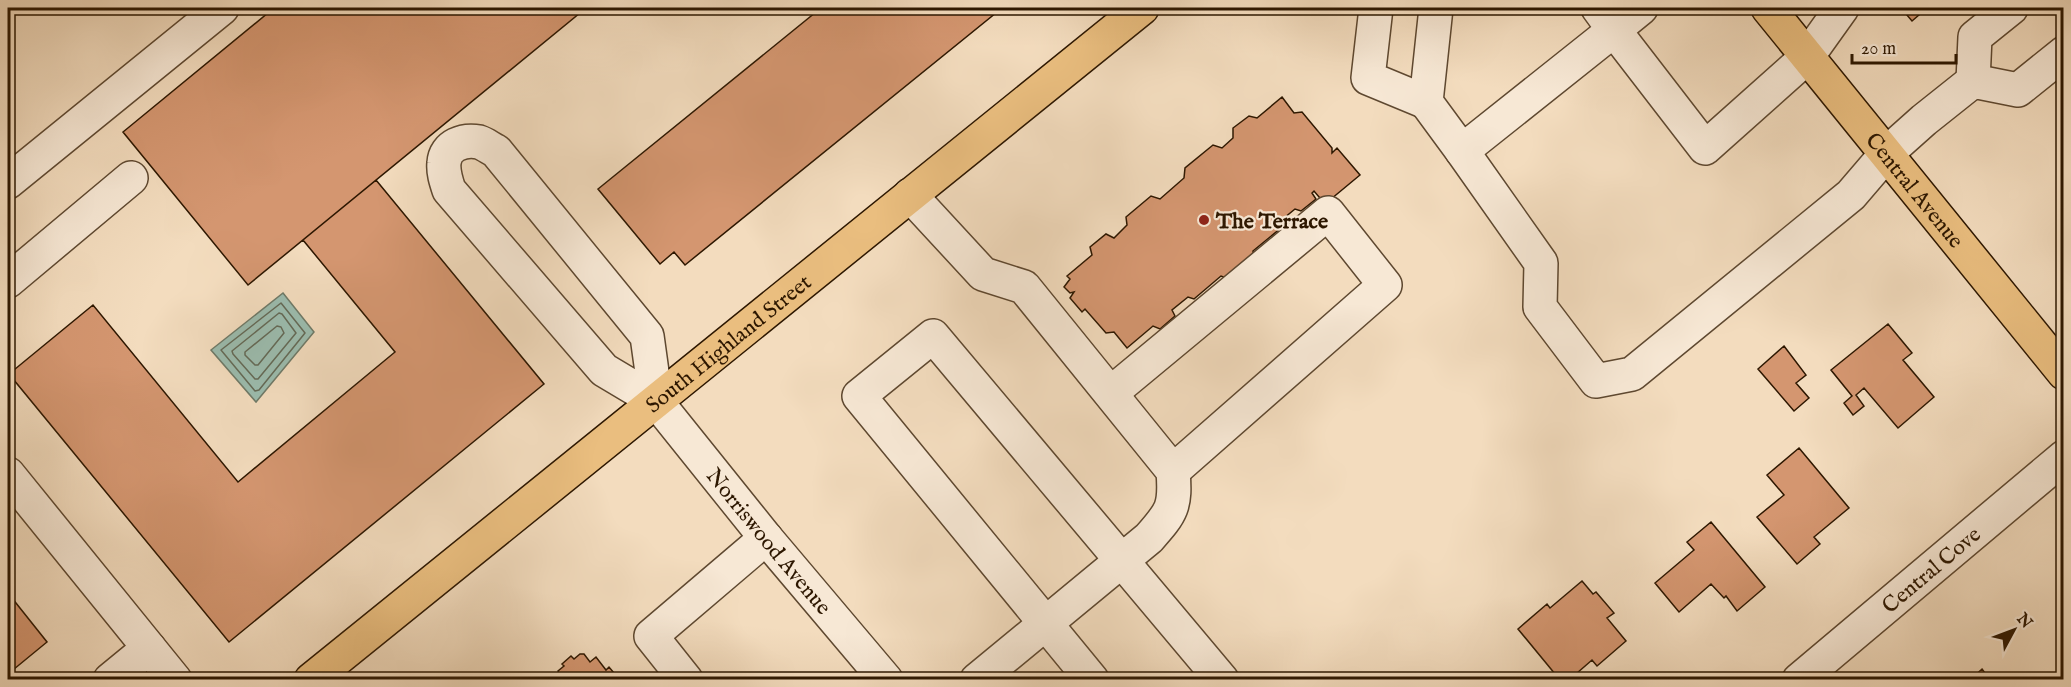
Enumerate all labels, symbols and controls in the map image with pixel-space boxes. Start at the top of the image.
scale bar [1852,27,1956,65]
text: 20 m [1861,38,1896,61]
street label: Central Avenue [1859,128,1969,254]
place label: The Terrace [1215,208,1328,236]
marker: The Terrace [1197,213,1211,227]
street label: South Highland Street [640,269,818,420]
street label: Norriswood Avenue [699,463,837,621]
street label: Central Cove [1877,521,1987,620]
north arrow [1984,600,2044,660]
text: N [2011,609,2036,633]

